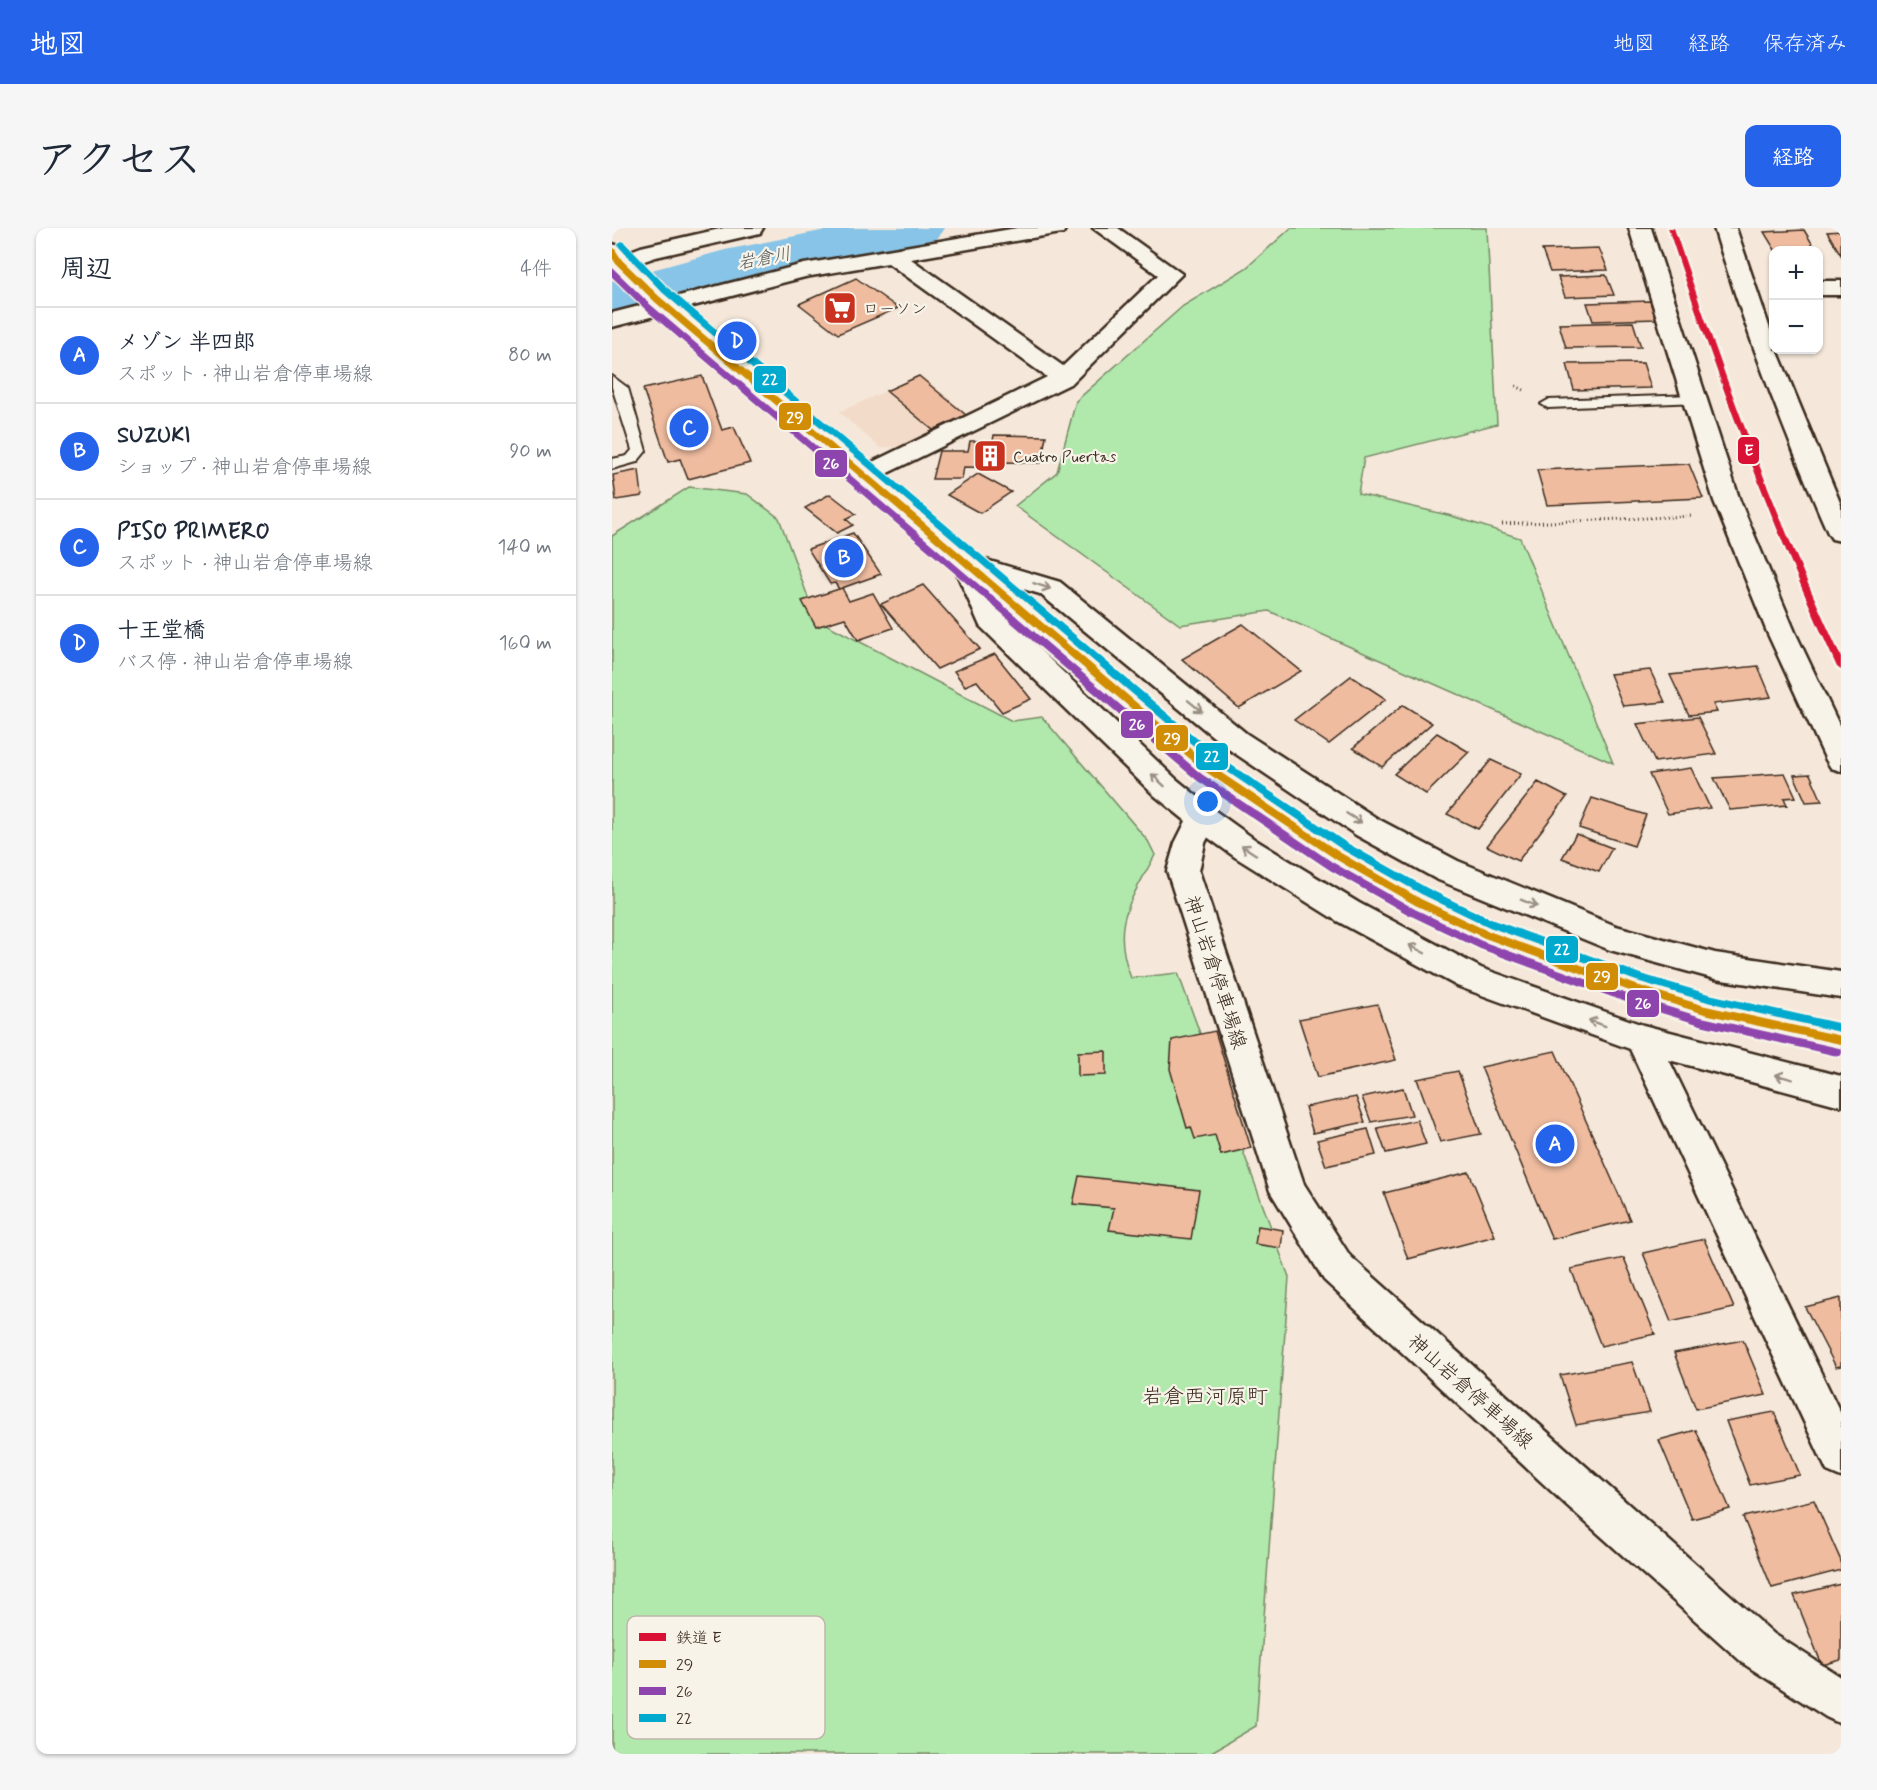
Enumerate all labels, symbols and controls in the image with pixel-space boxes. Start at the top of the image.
text: 地図 [30,27,86,64]
text: 地図 [1613,30,1655,58]
text: 経路 [1688,30,1730,58]
text: 保存済み [1763,30,1847,58]
button: 経路 [1745,125,1841,187]
text: アクセス [36,134,201,189]
water label: 岩倉川 [735,242,793,276]
map controls [1769,246,1823,354]
button: + [1769,246,1823,300]
text: 周辺 [60,253,112,287]
text: 4件 [520,256,552,283]
supermarket icon: ローソン [822,290,858,326]
place label: ローソン [863,299,927,320]
button: − [1769,300,1823,354]
pin: D [718,318,756,364]
text: メゾン 半四郎 [117,329,255,357]
text: A [73,342,86,369]
text: 80 m [508,342,552,369]
text: スポット · 神山岩倉停車場線 [117,361,372,388]
line badge: 22 [753,365,787,394]
text: 22 [762,370,778,391]
line badge: 29 [778,402,812,431]
pin: C [670,406,709,450]
text: 29 [786,408,804,429]
text: SUZUKI [117,422,191,450]
line badge: E [1737,436,1760,465]
text: B [73,438,86,465]
text: 90 m [509,438,552,465]
building icon: Cuatro Puertas [972,438,1008,474]
text: E [1744,441,1754,462]
place label: Cuatro Puertas [1013,447,1116,468]
line badge: 26 [814,449,848,478]
text: ショップ · 神山岩倉停車場線 [117,454,372,481]
text: 26 [823,454,839,475]
text: PISO PRIMERO [117,518,270,546]
text: C [72,534,87,561]
text: 140 m [498,534,552,561]
pin: B [824,536,864,580]
text: スポット · 神山岩倉停車場線 [117,550,372,577]
one-way arrow [1032,581,1051,592]
text: 十王堂橋 [117,617,205,645]
text: D [73,630,86,657]
text: 160 m [499,630,552,657]
text: バス停 · 神山岩倉停車場線 [117,649,352,676]
one-way arrow [1186,699,1202,712]
line badge: 26 [1120,710,1154,739]
text: 26 [1129,715,1145,736]
line badge: 29 [1155,724,1189,752]
text: 29 [1163,729,1181,750]
line badge: 22 [1195,742,1229,771]
text: 22 [1204,747,1220,768]
one-way arrow [1151,773,1166,787]
your location [1193,787,1222,816]
one-way arrow [1345,813,1362,825]
one-way arrow [1241,844,1258,856]
street label: 神山岩倉停車場線 [1177,892,1252,1053]
one-way arrow [1519,898,1537,909]
line badge: 22 [1545,935,1579,964]
text: 22 [1554,940,1570,961]
one-way arrow [1409,943,1426,955]
line badge: 29 [1585,962,1619,991]
text: 29 [1593,967,1611,988]
line badge: 26 [1626,989,1660,1018]
text: 26 [1635,994,1651,1015]
one-way arrow [1588,1016,1607,1027]
one-way arrow [1775,1071,1794,1082]
pin: A [1536,1122,1574,1166]
street label: 神山岩倉停車場線 [1402,1329,1538,1456]
district label: 岩倉西河原町 [1142,1383,1268,1411]
legend [627,1616,825,1739]
text: 鉄道 E [676,1628,722,1649]
text: 29 [676,1655,693,1676]
text: 26 [676,1682,693,1703]
text: 22 [676,1709,692,1730]

